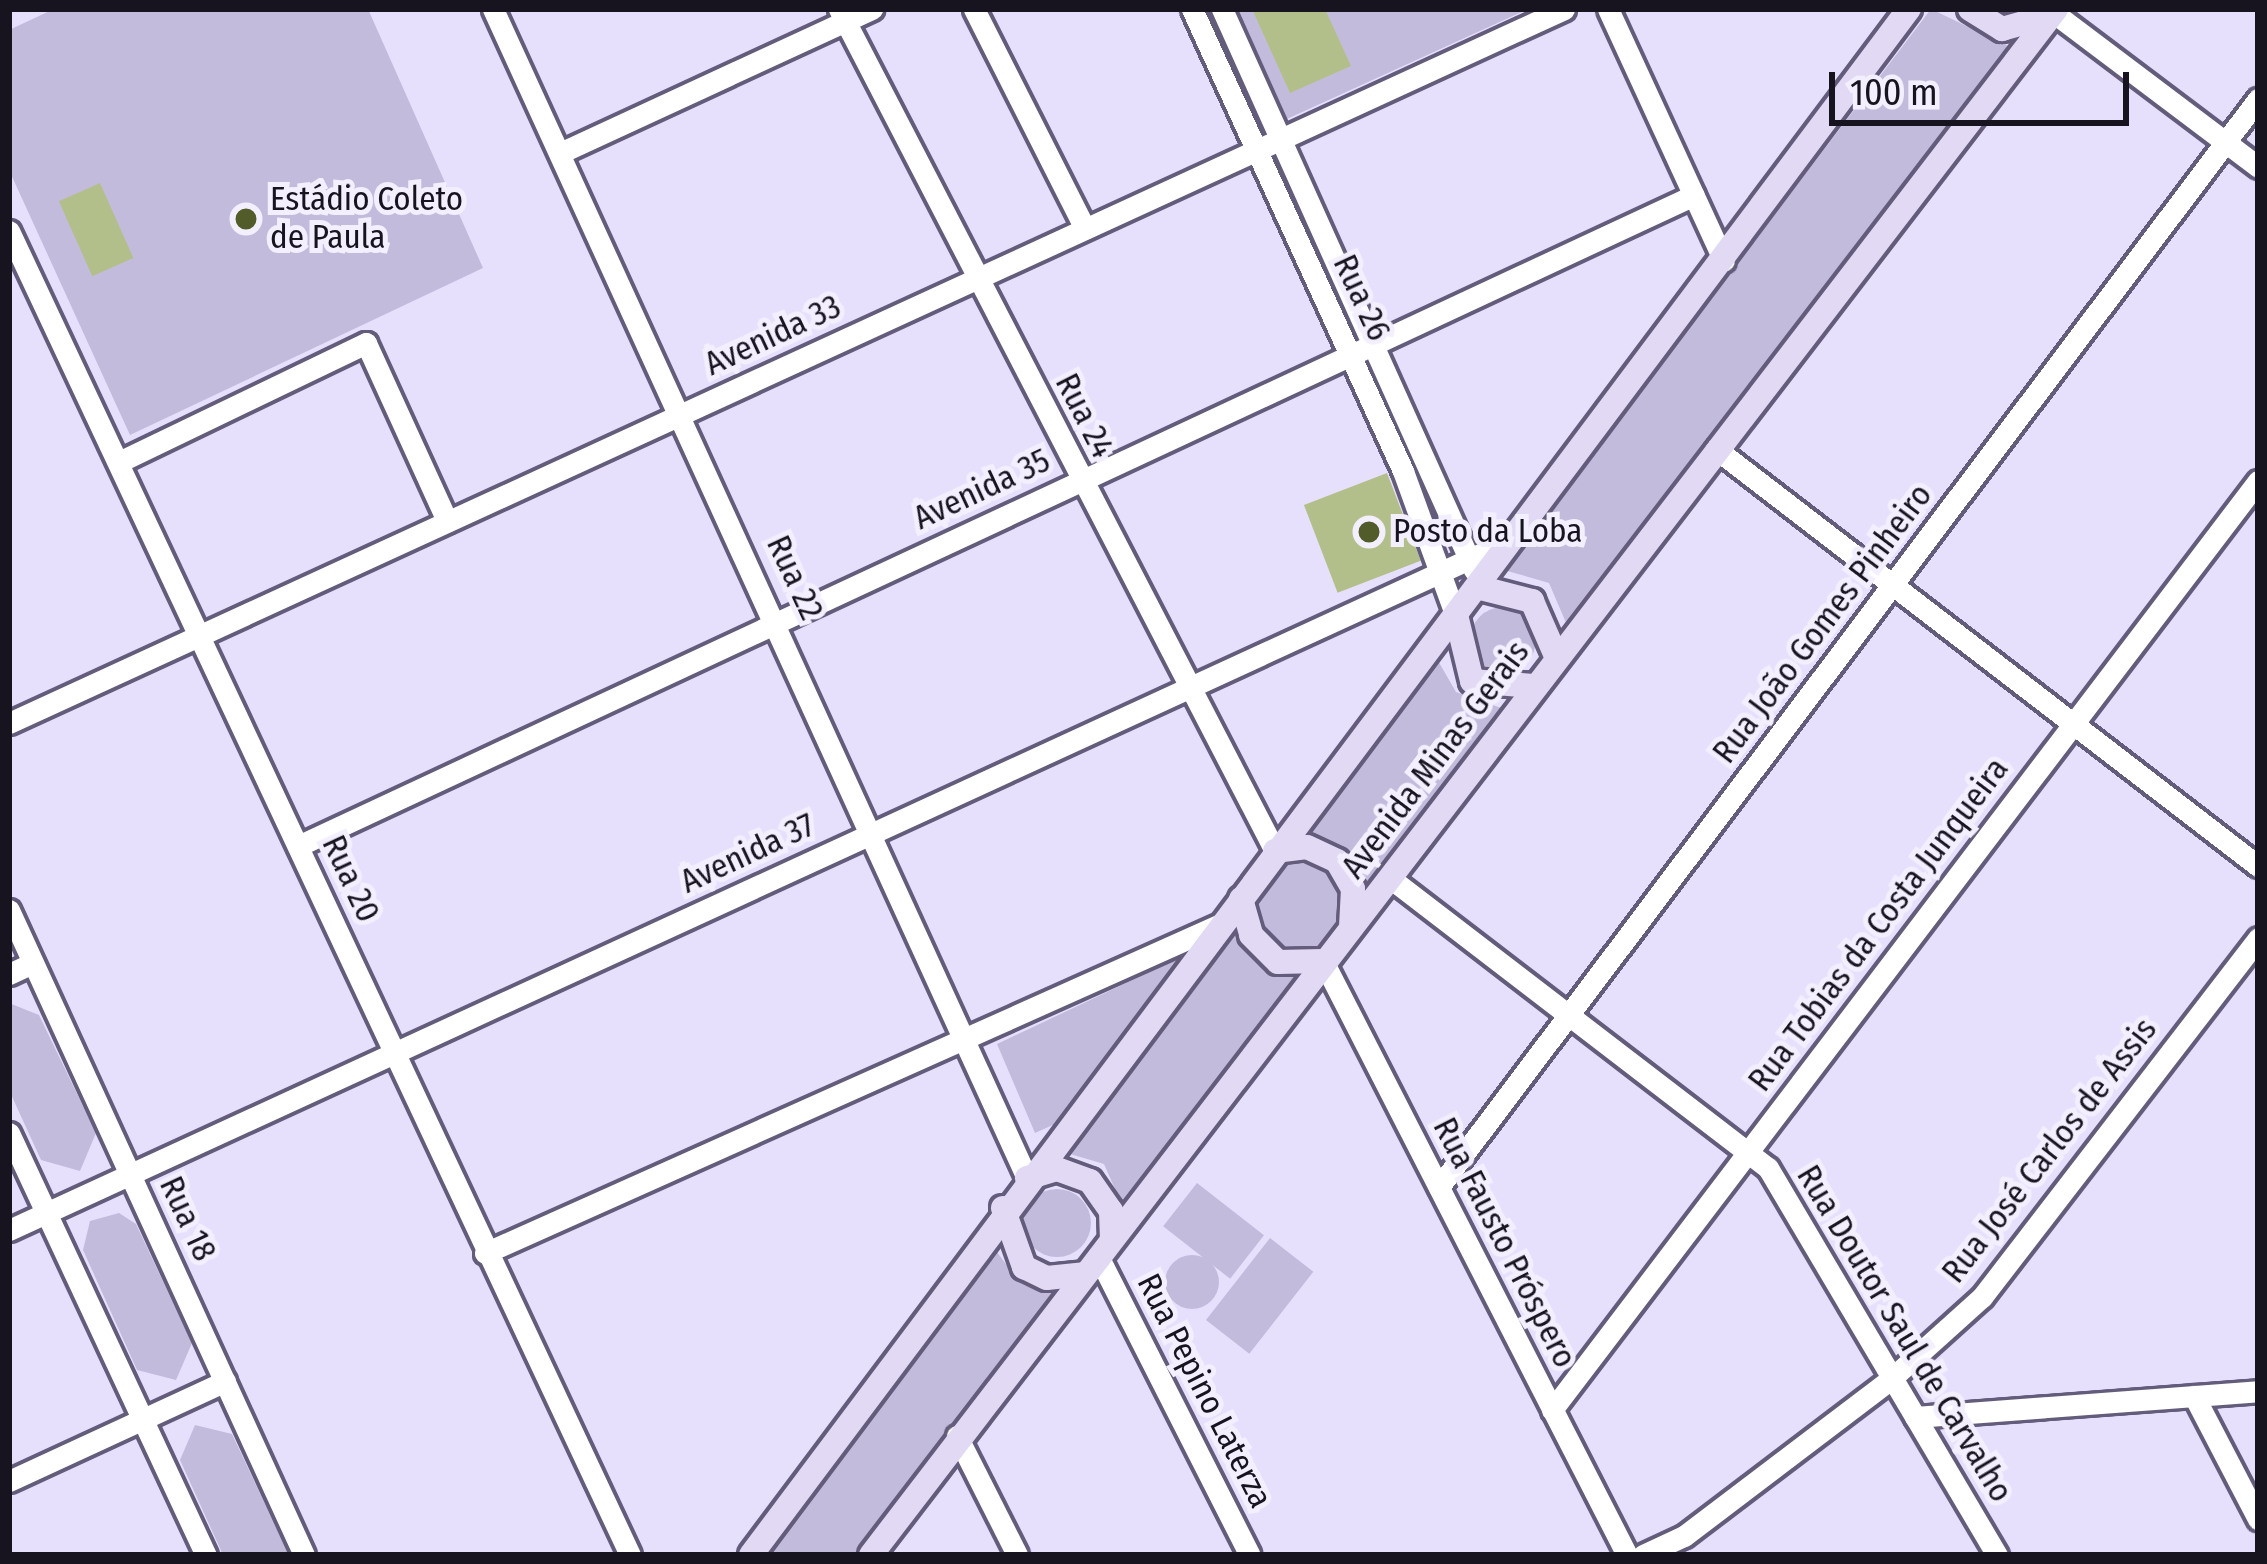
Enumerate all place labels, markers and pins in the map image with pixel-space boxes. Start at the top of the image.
place label: Estádio Coleto de Paula [270,180,463,258]
marker: Estádio Coleto de Paula [233,206,259,232]
place label: Posto da Loba [1393,512,1582,552]
marker: Posto da Loba [1356,519,1382,545]

